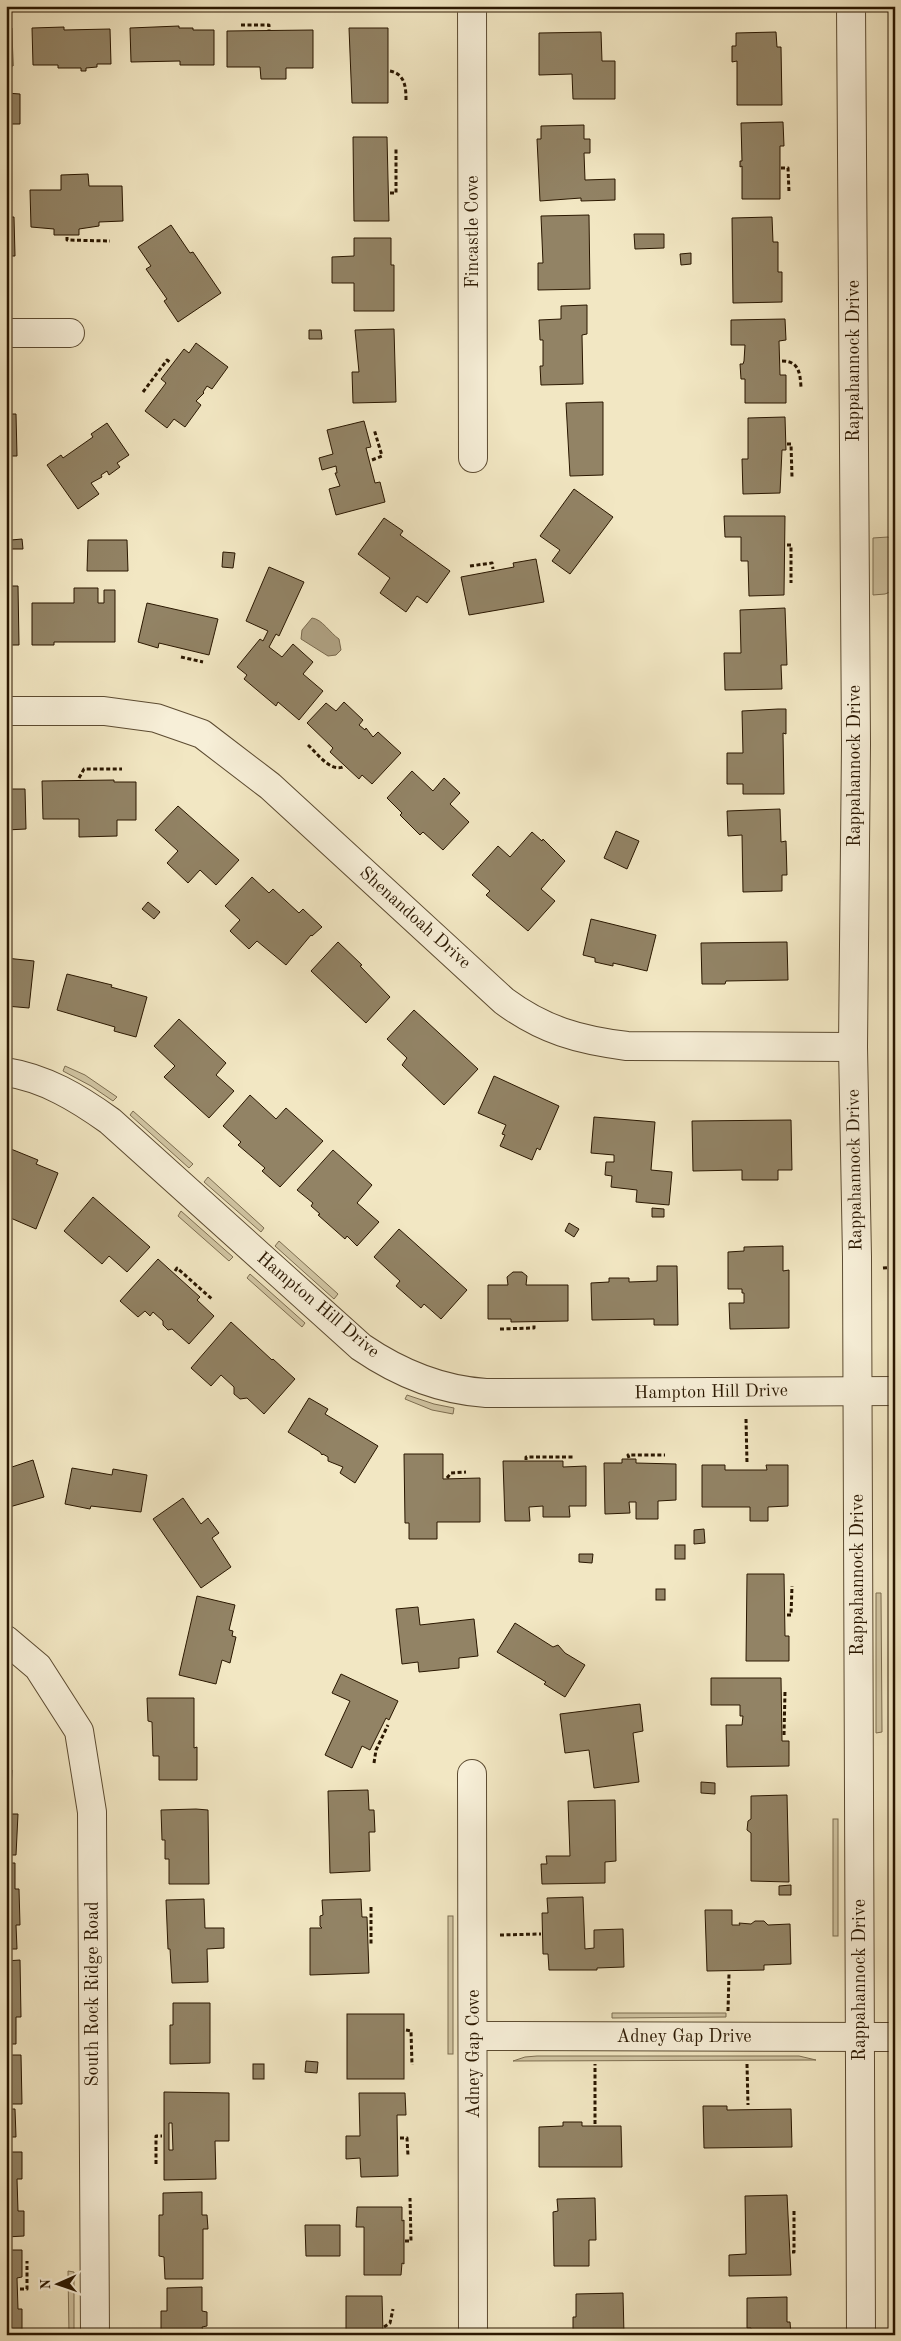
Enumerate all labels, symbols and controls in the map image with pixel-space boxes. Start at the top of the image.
street label: Fincastle Cove [464,176,482,288]
street label: Rappahannock Drive [845,280,863,442]
street label: Rappahannock Drive [846,685,864,847]
street label: Shenandoah Drive [356,864,474,972]
street label: Rappahannock Drive [845,1089,865,1251]
street label: Hampton Hill Drive [253,1249,383,1361]
street label: Hampton Hill Drive [634,1382,788,1402]
street label: Rappahannock Drive [849,1494,867,1656]
street label: Rappahannock Drive [851,1899,869,2061]
street label: South Rock Ridge Road [84,1901,102,2087]
street label: Adney Gap Cove [465,1989,483,2119]
street label: Adney Gap Drive [616,2028,752,2046]
north arrow [32,2258,82,2308]
text: N [39,2279,53,2290]

